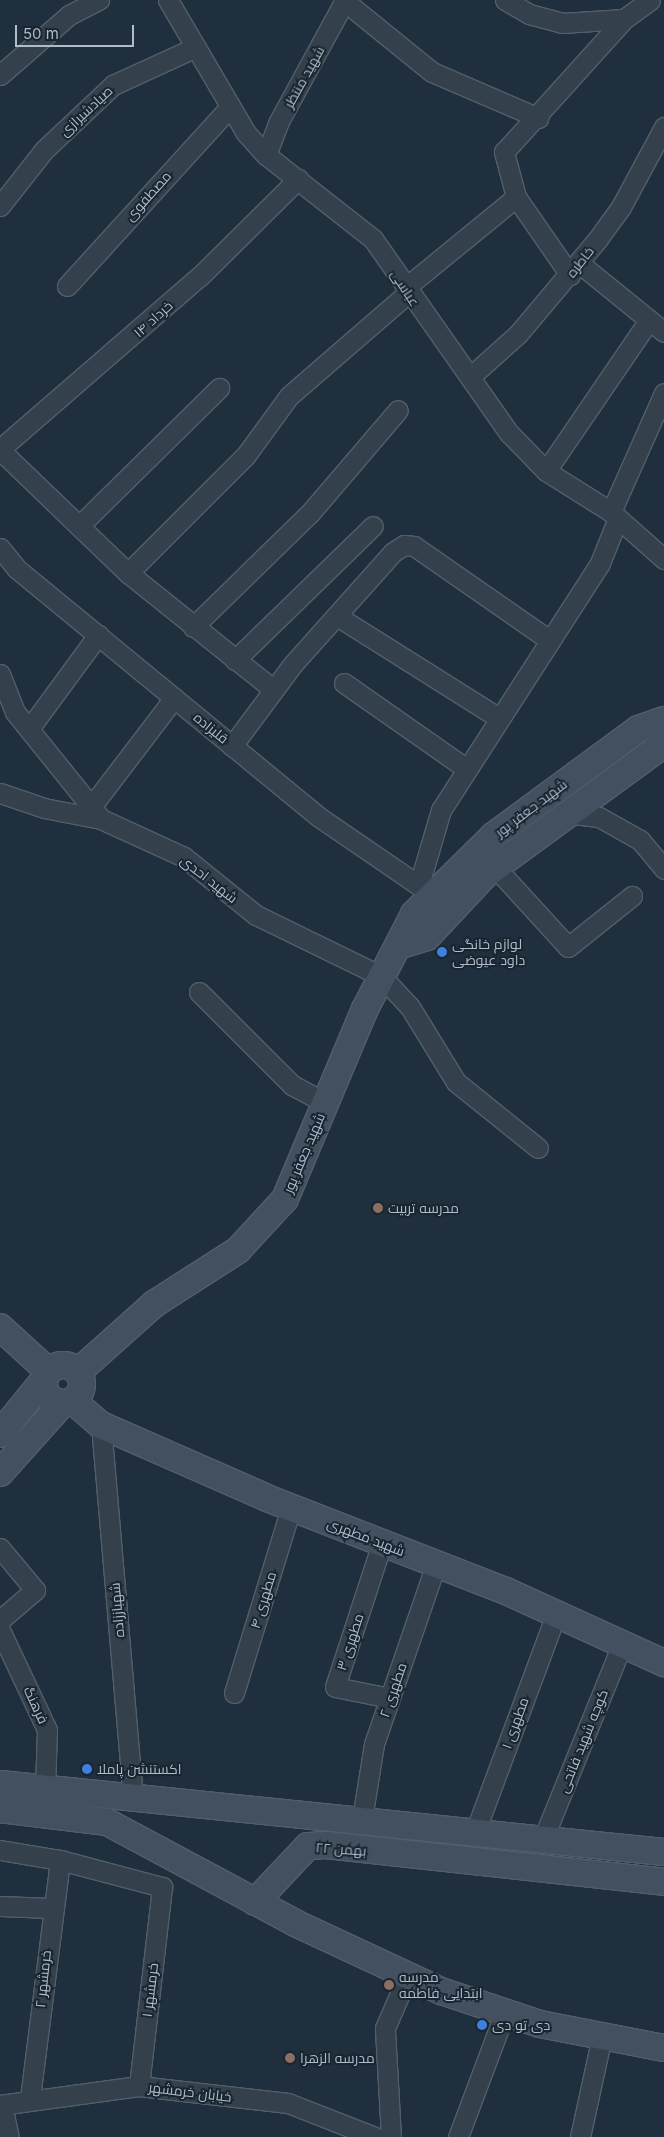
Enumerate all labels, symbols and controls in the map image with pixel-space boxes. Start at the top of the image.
scale bar [18,15,136,47]
text: 50 m [23,24,59,43]
street label: شهید منتظر [280,43,328,111]
street label: صیادشیرازی [56,82,116,140]
street label: مصطفوی [121,168,175,224]
street label: خاطره [563,243,597,281]
street label: عباسی [387,266,423,310]
street label: ۱۴ خرداد [130,297,176,341]
street label: قلیزاده [190,709,232,747]
street label: شهید جعفر پور [492,776,570,840]
street label: شهید احدی [177,851,241,907]
place label: لوازم خانگی داود عیوضی [452,936,525,969]
marker: لوازم خانگی داود عیوضی [436,946,448,958]
street label: شهید جعفر پور [280,1110,328,1196]
place label: مدرسه تربیت [388,1200,459,1216]
marker: مدرسه تربیت [372,1202,384,1214]
street label: شهید مطهری [325,1514,407,1560]
street label: مطهری ۴ [246,1569,280,1631]
street label: شهباززاده [106,1582,128,1638]
street label: مطهری ۳ [333,1611,367,1673]
street label: مطهری ۲ [376,1660,410,1720]
street label: فرهنگ [20,1684,52,1726]
street label: کوچه شهید فاتحی [555,1687,611,1795]
street label: مطهری ۱ [498,1695,532,1751]
place label: اکستنشن پاملا [97,1761,182,1777]
marker: اکستنشن پاملا [81,1763,93,1775]
street label: ۲۲ بهمن [315,1839,367,1859]
street label: خرمشهر ۲ [32,1949,54,2009]
street label: خرمشهر ۱ [138,1962,162,2018]
place label: مدرسه ابتدایی فاطمه [399,1969,482,2001]
marker: مدرسه ابتدایی فاطمه [383,1979,395,1991]
place label: دی تو دی [492,2017,550,2033]
marker: دی تو دی [476,2019,488,2031]
place label: مدرسه الزهرا [300,2050,375,2066]
marker: مدرسه الزهرا [284,2052,296,2064]
street label: خیابان خرمشهر [147,2079,233,2105]

